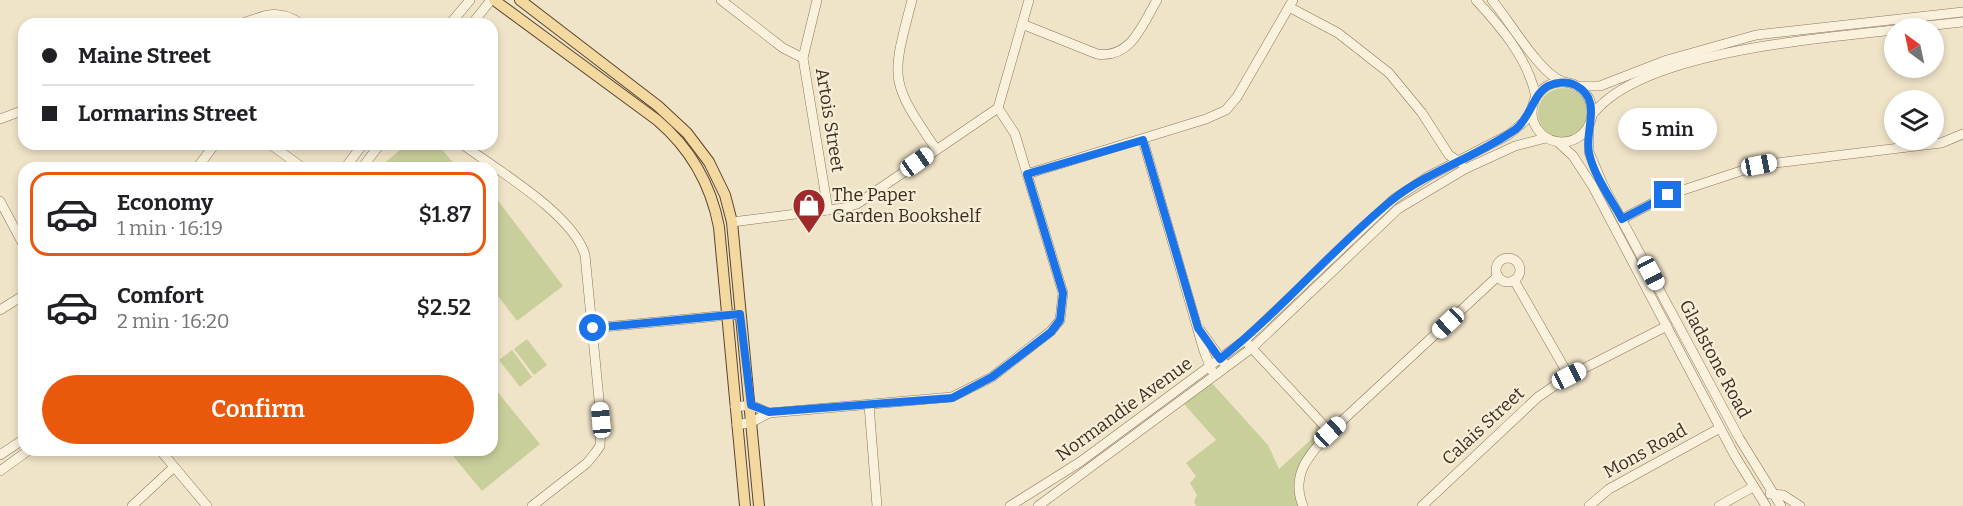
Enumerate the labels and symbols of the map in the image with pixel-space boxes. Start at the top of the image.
north arrow [1884,18,1944,78]
street label: Artois Street [811,66,849,174]
callout: 5 min [1618,108,1718,150]
car [897,144,937,180]
car [1740,153,1778,177]
route end [1654,181,1681,208]
place label: The Paper Garden Bookshelf [832,184,983,227]
shop icon: The Paper Garden Bookshelf [791,187,827,234]
car [1635,253,1667,293]
street label: Gladstone Road [1675,296,1756,422]
car [1429,304,1467,342]
route start [579,314,606,341]
street label: Normandie Avenue [1052,352,1196,466]
car [1549,360,1589,392]
street label: Calais Street [1437,382,1529,470]
car [590,401,612,439]
car [1311,413,1349,451]
street label: Mons Road [1599,419,1691,483]

